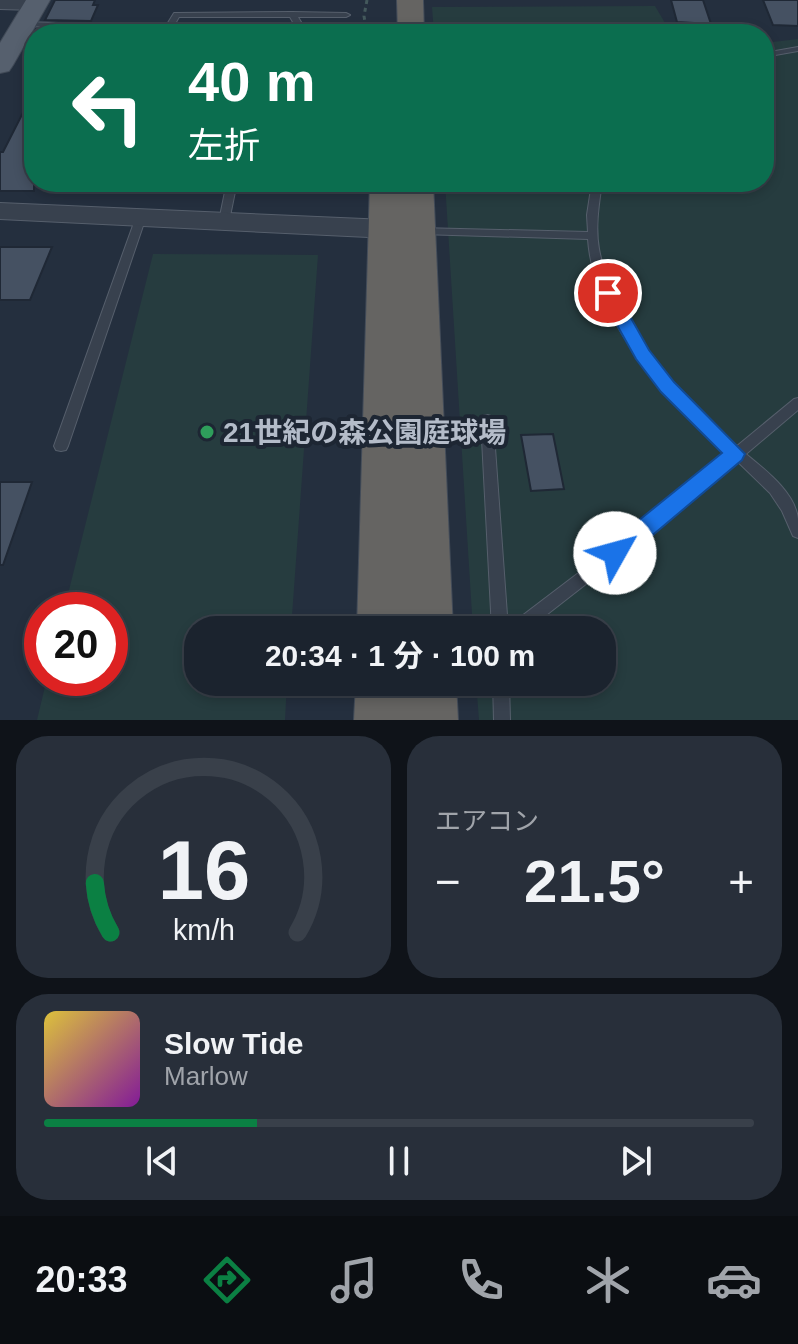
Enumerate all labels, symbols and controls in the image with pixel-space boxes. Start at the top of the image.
text: 40 m [188,50,316,113]
icon: left [56,56,160,160]
text: 左折 [188,125,260,166]
pin [574,259,642,327]
icon: arrive [586,271,630,315]
place label: 21世紀の森公園庭球場 [223,417,506,448]
marker: 21世紀の森公園庭球場 [198,423,216,441]
position arrow [573,511,657,595]
speed limit sign: 20 [24,592,128,696]
text: 20:34 · 1 分 · 100 m [265,639,535,672]
text: エアコン [435,806,539,836]
text: 16 [157,824,250,917]
text: 21.5° [524,848,665,915]
text: − [435,857,461,906]
text: + [728,857,754,906]
text: km/h [173,914,234,946]
text: Slow Tide [164,1027,303,1060]
text: Marlow [164,1061,248,1091]
icon: previous [140,1139,184,1183]
icon: pause [377,1139,421,1183]
icon: next [614,1139,658,1183]
icon: directions [199,1252,255,1308]
icon: music [326,1252,382,1308]
icon: phone [453,1252,509,1308]
icon: climate [580,1252,636,1308]
icon: car [706,1252,762,1308]
text: 20:33 [35,1259,128,1300]

